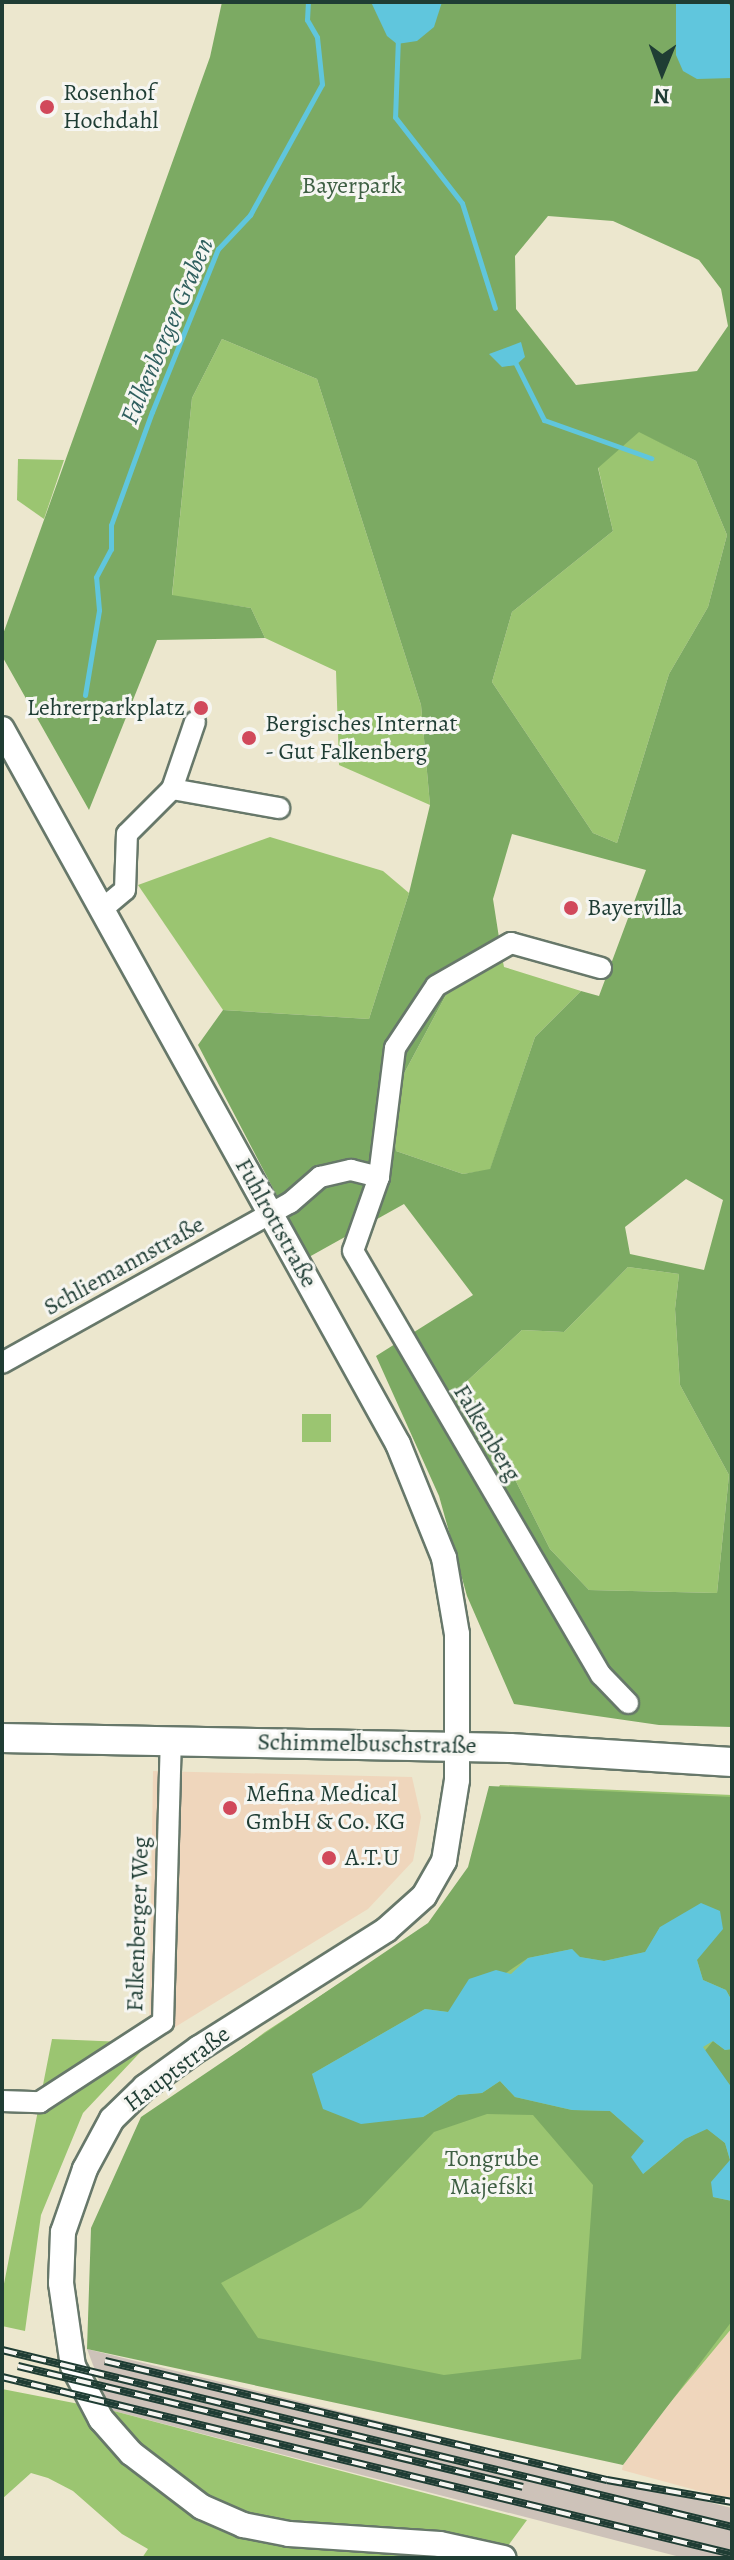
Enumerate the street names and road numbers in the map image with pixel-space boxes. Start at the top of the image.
street label: Fuhlrottstraße [229,1153,323,1293]
street label: Schliemannstraße [39,1210,209,1322]
street label: Falkenberg [447,1379,527,1487]
street label: Schimmelbuschstraße [257,1728,477,1760]
street label: Falkenberger Weg [121,1836,155,2012]
street label: Hauptstraße [118,2020,236,2118]

